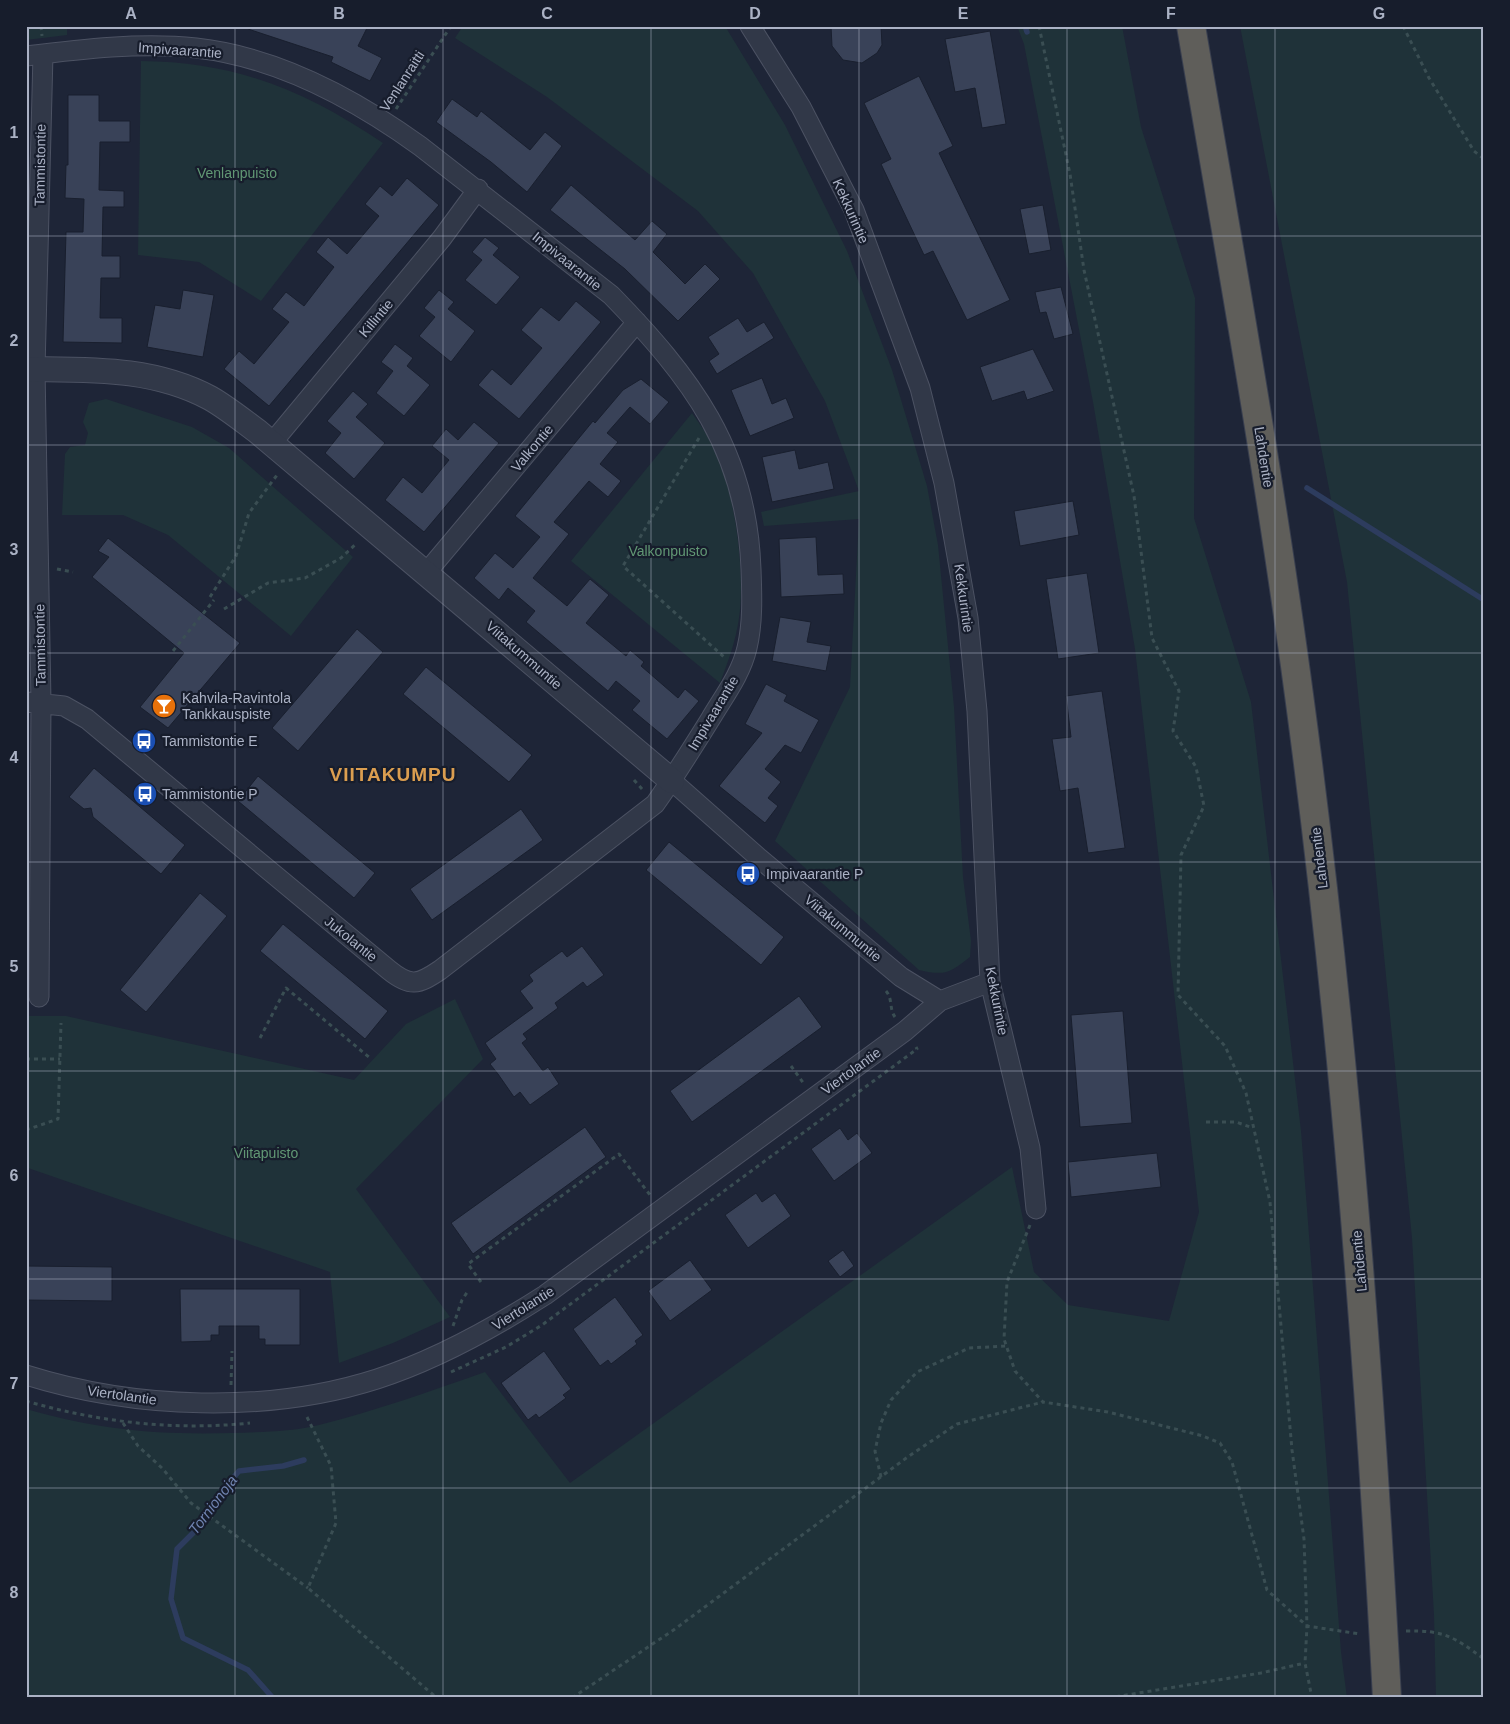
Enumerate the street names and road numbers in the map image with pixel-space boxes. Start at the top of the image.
street label: Impivaarantie [138,39,223,61]
street label: Venlanraitti [376,48,428,114]
street label: Tammistontie [31,123,49,206]
street label: Kekkurintie [830,176,872,246]
street label: Impivaarantie [529,228,605,294]
street label: Killintie [356,296,397,340]
street label: Valkontie [508,421,556,475]
street label: Lahdentie [1251,425,1277,489]
street label: Kekkurintie [951,563,977,634]
street label: Tammistontie [31,603,49,686]
street label: Viitakummuntie [483,618,565,692]
street label: Impivaarantie [684,673,742,753]
street label: Lahdentie [1307,826,1331,890]
street label: Viitakummuntie [801,891,885,965]
street label: Jukolantie [321,913,381,965]
street label: Kekkurintie [983,965,1012,1037]
street label: Viertolantie [818,1044,884,1098]
street label: Lahdentie [1348,1229,1370,1292]
street label: Viertolantie [489,1283,557,1333]
street label: Viertolantie [86,1382,158,1408]

